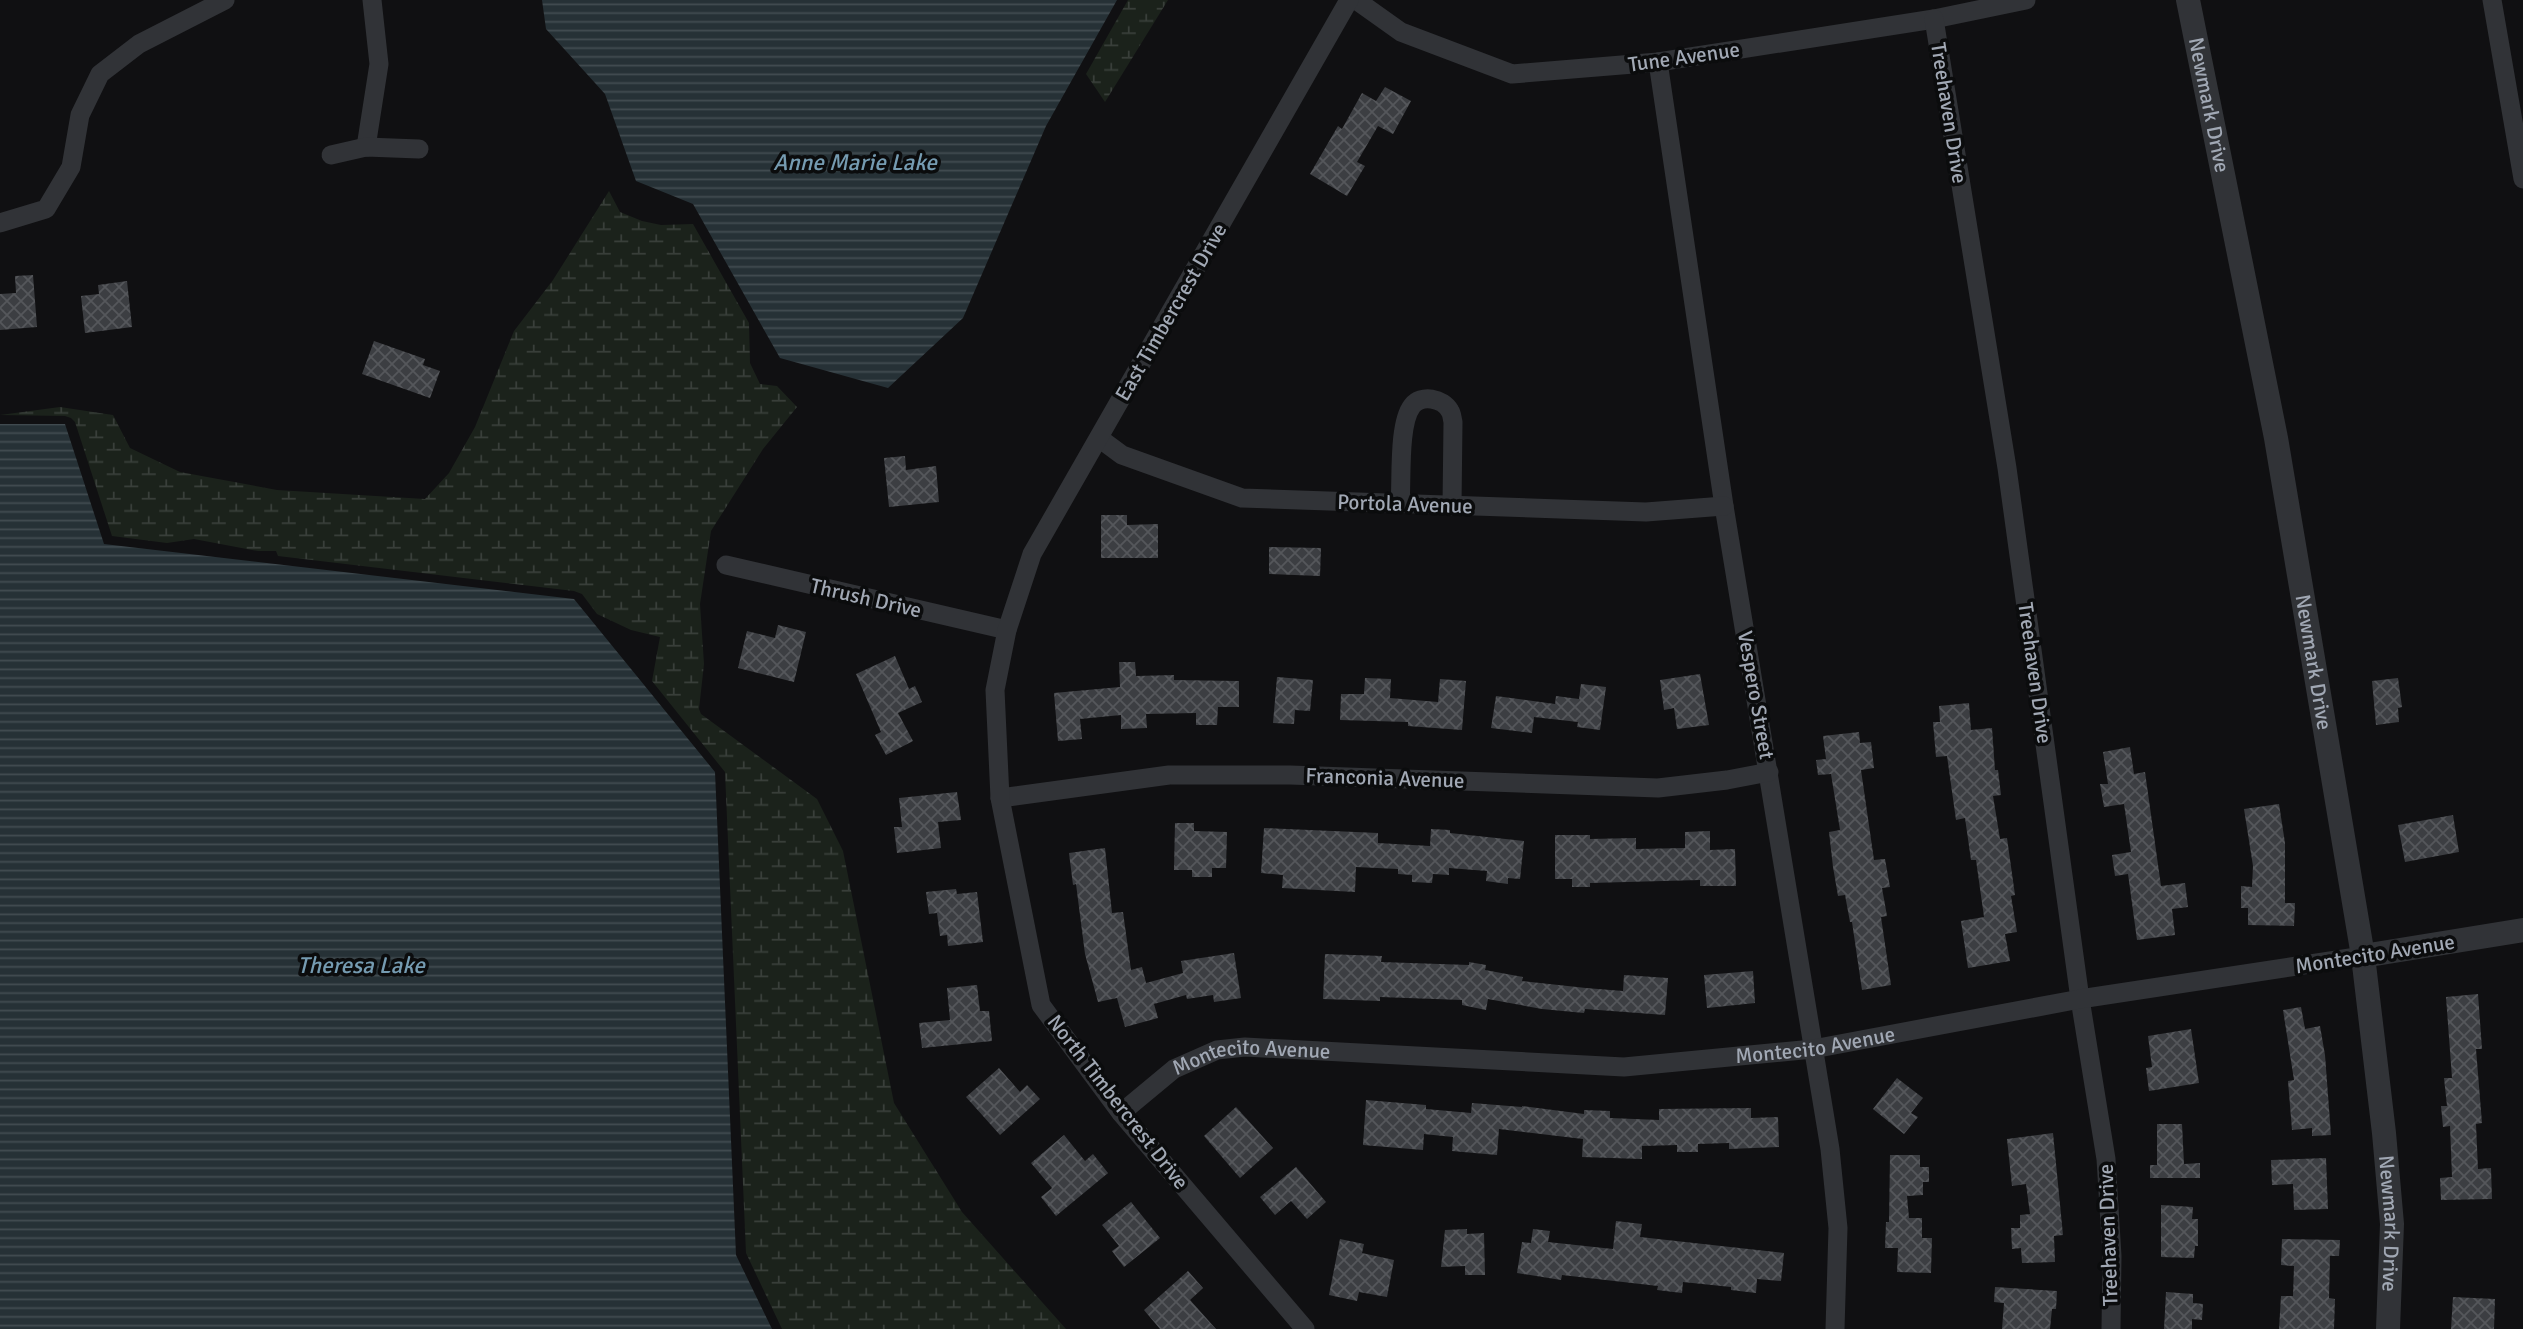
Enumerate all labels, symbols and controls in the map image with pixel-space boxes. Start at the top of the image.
street label: Newmark Drive [2183,35,2235,175]
street label: Tune Avenue [1627,36,1741,78]
street label: Treehaven Drive [1925,41,1973,185]
water label: Anne Marie Lake [773,148,938,177]
street label: East Timbercrest Drive [1109,218,1233,406]
street label: Portola Avenue [1337,489,1473,519]
street label: Thrush Drive [808,573,924,623]
street label: Newmark Drive [2289,592,2338,732]
street label: Treehaven Drive [2012,601,2058,745]
street label: Vespero Street [1732,629,1780,761]
street label: Franconia Avenue [1305,762,1465,794]
street label: Montecito Avenue [2293,929,2457,979]
water label: Theresa Lake [297,951,426,980]
street label: North Timbercrest Drive [1042,1010,1194,1194]
street label: Montecito Avenue [1734,1021,1897,1069]
street label: Montecito Avenue [1168,1034,1331,1081]
street label: Newmark Drive [2373,1154,2405,1292]
street label: Treehaven Drive [2093,1163,2123,1307]

